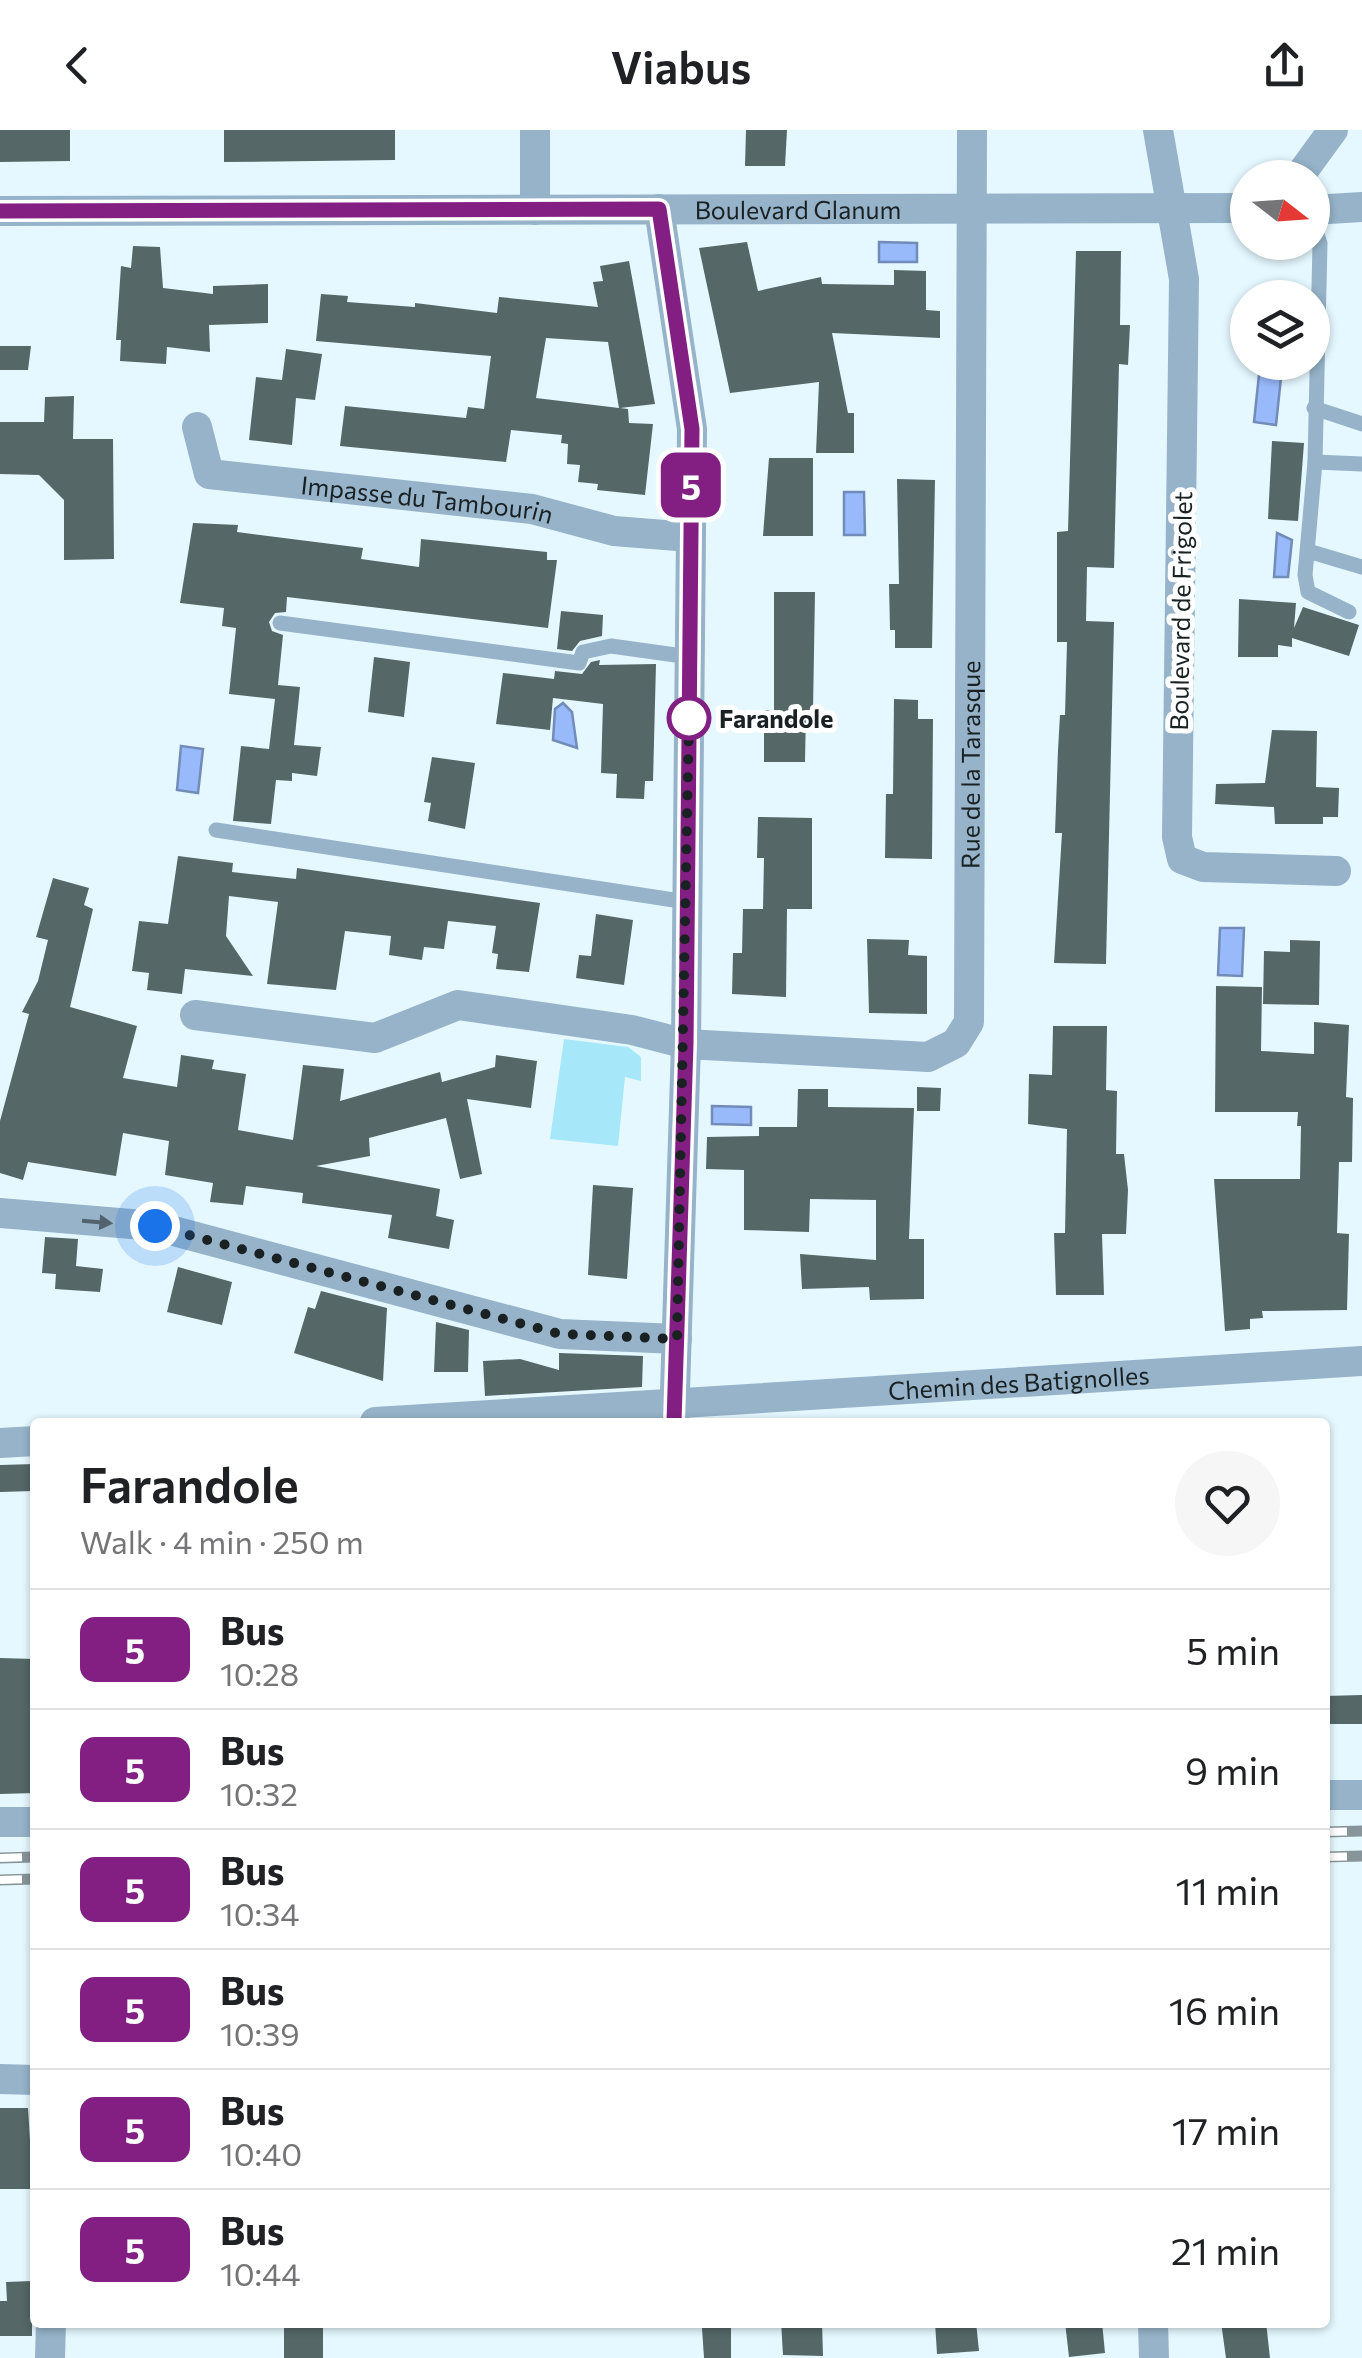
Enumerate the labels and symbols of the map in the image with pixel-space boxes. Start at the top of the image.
north arrow [1230,160,1330,260]
street label: Boulevard Glanum [695,194,901,224]
line badge: 5 [658,452,724,518]
street label: Impasse du Tambourin [299,469,557,529]
street label: Boulevard de Frigolet [1163,491,1197,731]
street label: Rue de la Tarasque [955,661,985,869]
marker: Farandole [668,697,710,739]
place label: Farandole [719,703,833,733]
your location [130,1201,180,1251]
one-way arrow [82,1214,114,1230]
street label: Chemin des Batignolles [887,1359,1150,1405]

